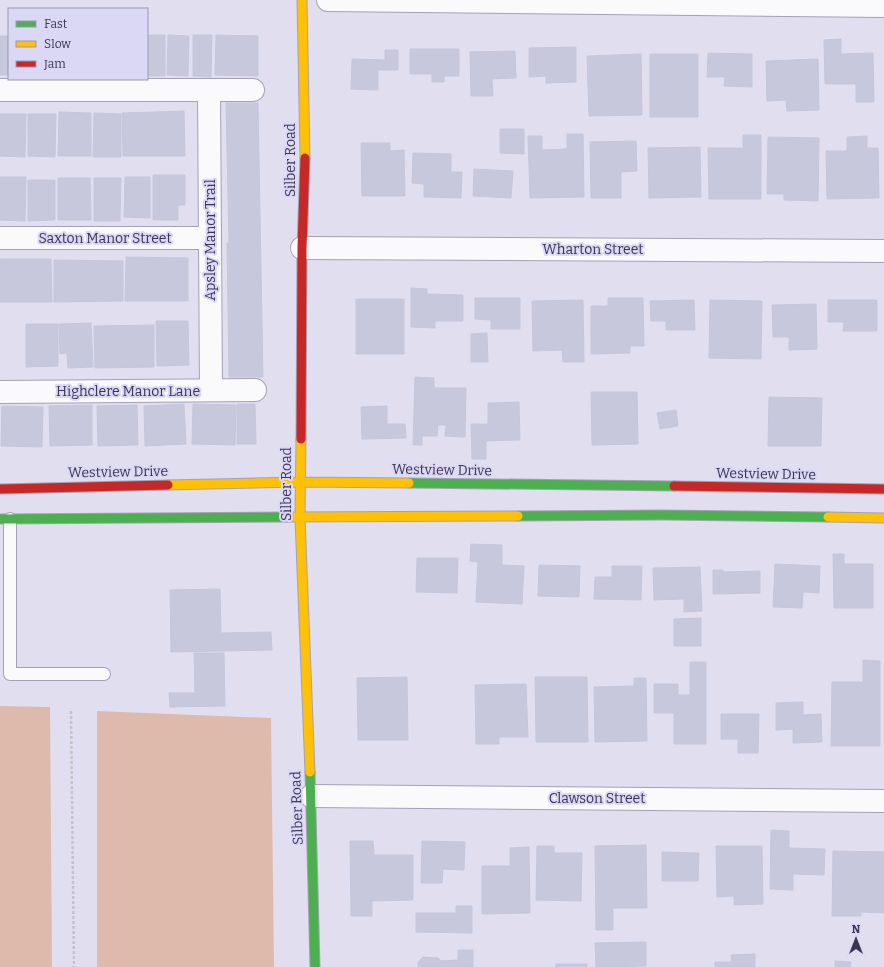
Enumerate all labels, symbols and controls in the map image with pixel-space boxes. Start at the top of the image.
legend [8,8,148,80]
text: Fast [44,17,68,31]
text: Slow [44,37,71,51]
text: Jam [43,57,66,71]
street label: Silber Road [282,123,299,197]
street label: Apsley Manor Trail [202,179,219,301]
street label: Saxton Manor Street [38,230,172,247]
street label: Wharton Street [543,241,643,258]
street label: Highclere Manor Lane [56,383,200,400]
street label: Silber Road [278,447,295,521]
street label: Westview Drive [392,461,492,479]
street label: Westview Drive [68,463,168,481]
street label: Westview Drive [716,465,816,483]
street label: Silber Road [287,771,307,845]
street label: Clawson Street [549,790,645,807]
north arrow [836,919,876,959]
text: N [852,923,861,936]

